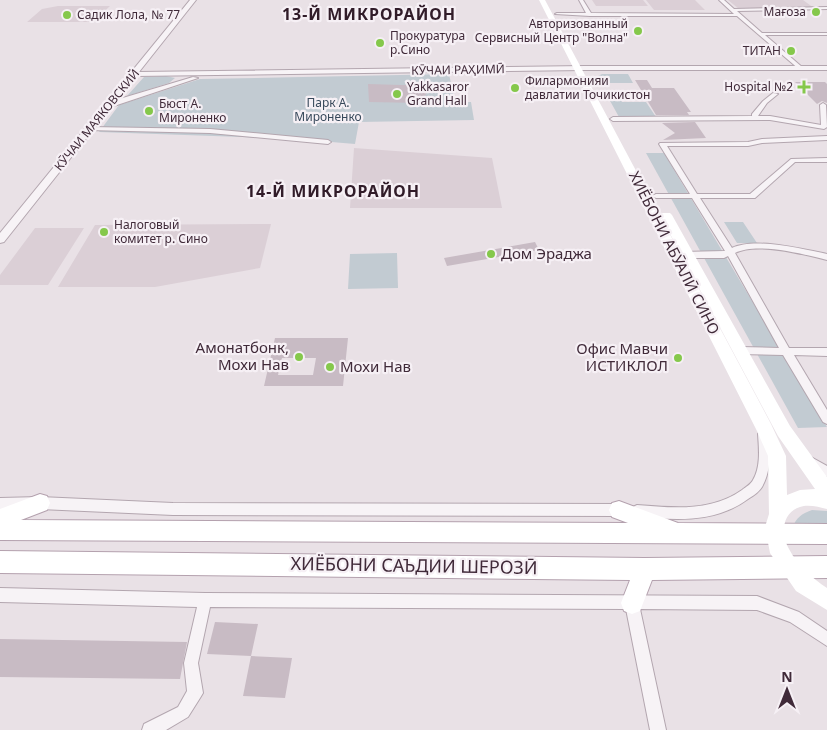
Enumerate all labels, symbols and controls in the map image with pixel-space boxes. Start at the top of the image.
district label: 13-Й МИКРОРАЙОН [282,3,456,25]
place label: Мағоза [764,3,806,20]
place label: Садик Лола, № 77 [77,6,180,23]
marker: Мағоза [810,6,822,18]
marker: Садик Лола, № 77 [61,9,73,21]
place label: Авторизованный Сервисный Центр "Волна" [475,15,628,46]
marker: Авторизованный Сервисный Центр "Волна" [632,25,644,37]
place label: Прокуратура р.Сино [390,27,465,58]
marker: Прокуратура р.Сино [374,37,386,49]
place label: ТИТАН [743,42,781,59]
marker: ТИТАН [785,45,797,57]
street label: КӮЧАИ РАҲИМӢ [411,60,505,79]
street label: КӮЧАИ МАЯКОВСКИЙ [50,65,143,174]
place label: Филармонияи давлатии Точикистон [525,72,650,103]
place label: Yakkasaror Grand Hall [407,78,469,109]
place label: Hospital №2 [724,78,793,95]
marker: Hospital №2 [797,80,811,94]
marker: Филармонияи давлатии Точикистон [509,82,521,94]
marker: Yakkasaror Grand Hall [391,88,403,100]
park label: Парк А. Мироненко [294,94,362,125]
place label: Бюст А. Мироненко [159,95,226,126]
marker: Бюст А. Мироненко [143,105,155,117]
street label: ХИЁБОНИ АБӮАЛӢ СИНО [625,168,725,338]
district label: 14-Й МИКРОРАЙОН [246,180,420,202]
place label: Налоговый комитет р. Сино [114,216,208,247]
marker: Налоговый комитет р. Сино [98,226,110,238]
place label: Дом Эраджа [501,243,592,263]
marker: Дом Эраджа [485,248,497,260]
place label: Амонатбонк, Мохи Нав [196,337,289,374]
place label: Офис Мавчи ИСТИКЛОЛ [576,338,668,375]
marker: Амонатбонк, Мохи Нав [293,351,305,363]
marker: Офис Мавчи ИСТИКЛОЛ [672,352,684,364]
place label: Мохи Нав [340,356,411,376]
marker: Мохи Нав [324,361,336,373]
street label: ХИЁБОНИ САЪДИИ ШЕРОЗӢ [290,551,538,579]
north arrow [762,665,812,715]
text: N [781,667,793,686]

